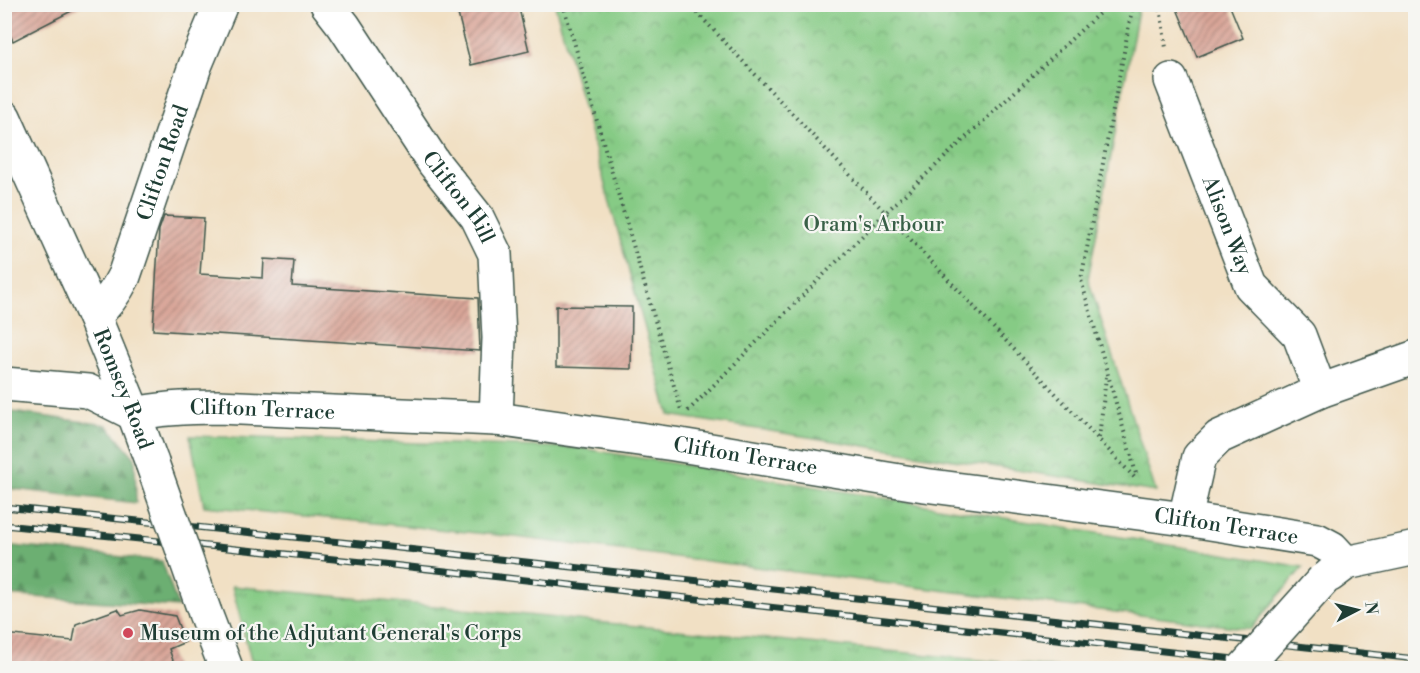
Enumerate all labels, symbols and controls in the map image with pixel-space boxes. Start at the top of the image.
street label: Clifton Road [132,102,195,224]
street label: Clifton Hill [416,147,500,248]
street label: Alison Way [1195,172,1258,280]
park label: Oram's Arbour [804,212,944,238]
street label: Romsey Road [87,325,158,453]
street label: Clifton Terrace [189,395,336,426]
street label: Clifton Terrace [671,432,819,481]
street label: Clifton Terrace [1153,503,1300,551]
north arrow [1327,580,1387,640]
text: N [1360,601,1382,616]
place label: Museum of the Adjutant General's Corps [140,621,522,647]
marker: Museum of the Adjutant General's Corps [121,626,135,640]

